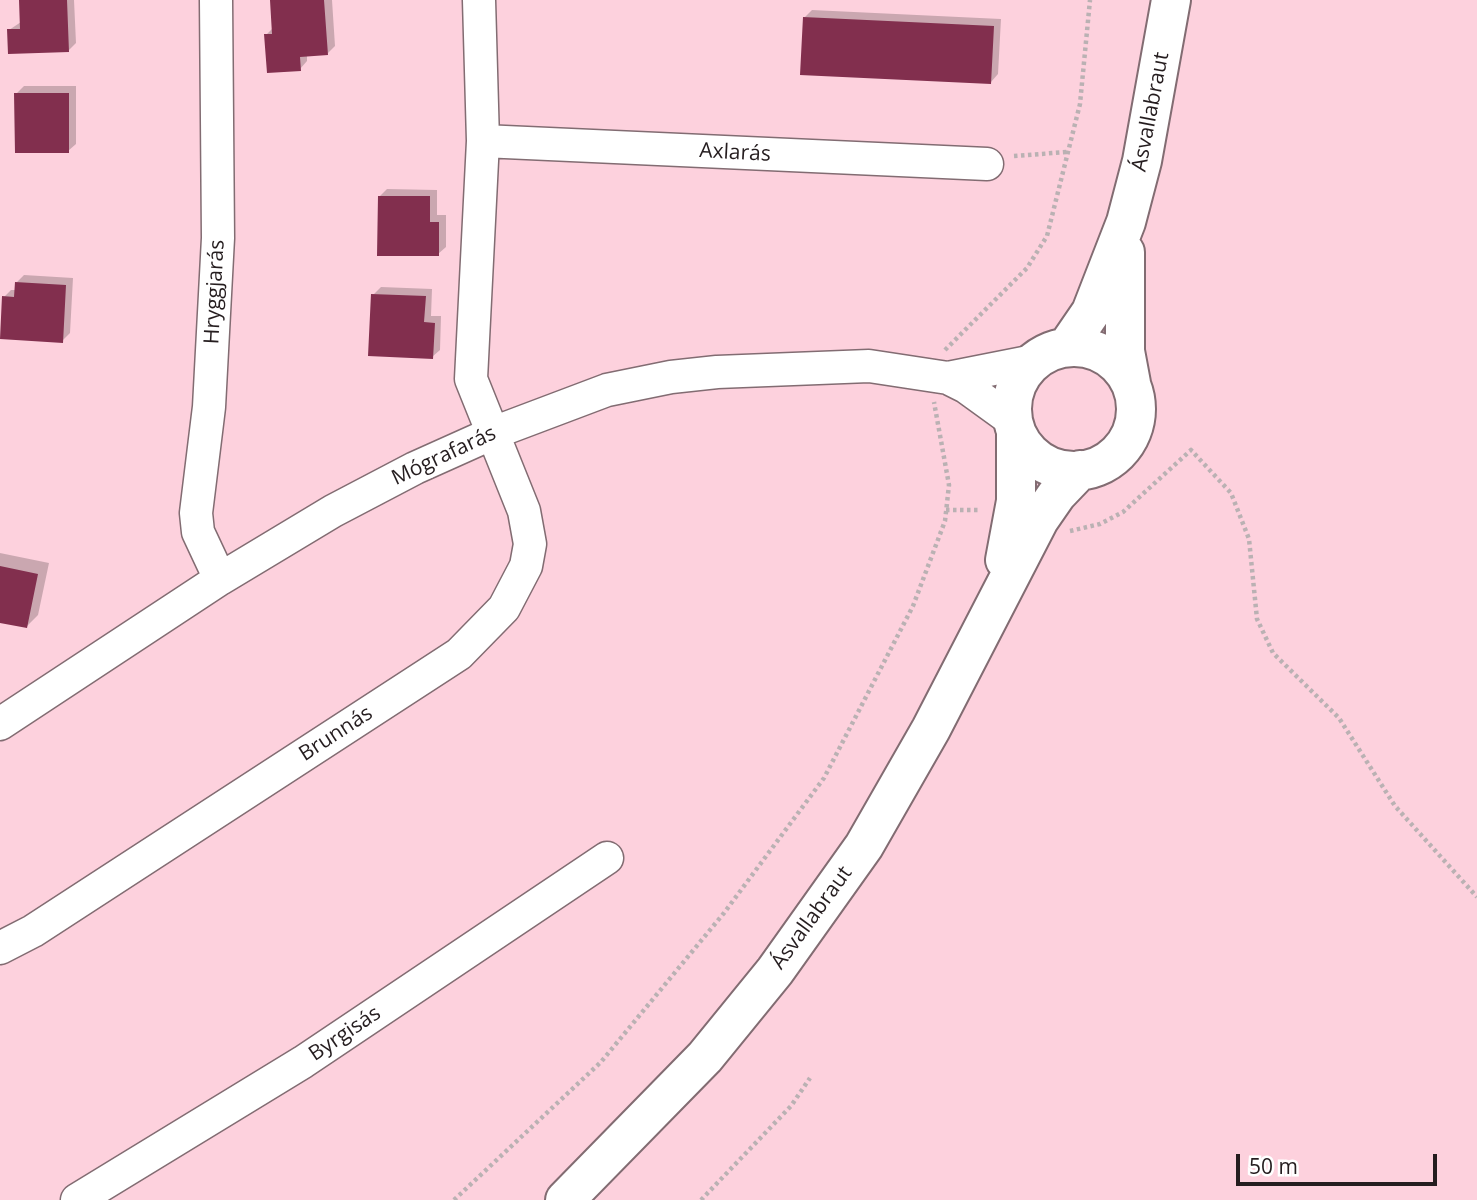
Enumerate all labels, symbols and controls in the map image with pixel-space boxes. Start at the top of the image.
street label: Ásvallabraut [1127,50,1175,174]
street label: Axlarás [699,139,771,167]
street label: Hryggjarás [200,239,230,345]
street label: Mógrafarás [388,421,500,491]
street label: Brunnás [295,701,377,767]
street label: Ásvallabraut [766,862,858,974]
street label: Byrgisás [304,1001,386,1067]
scale bar [1239,1140,1440,1184]
text: 50 m [1249,1152,1298,1180]

